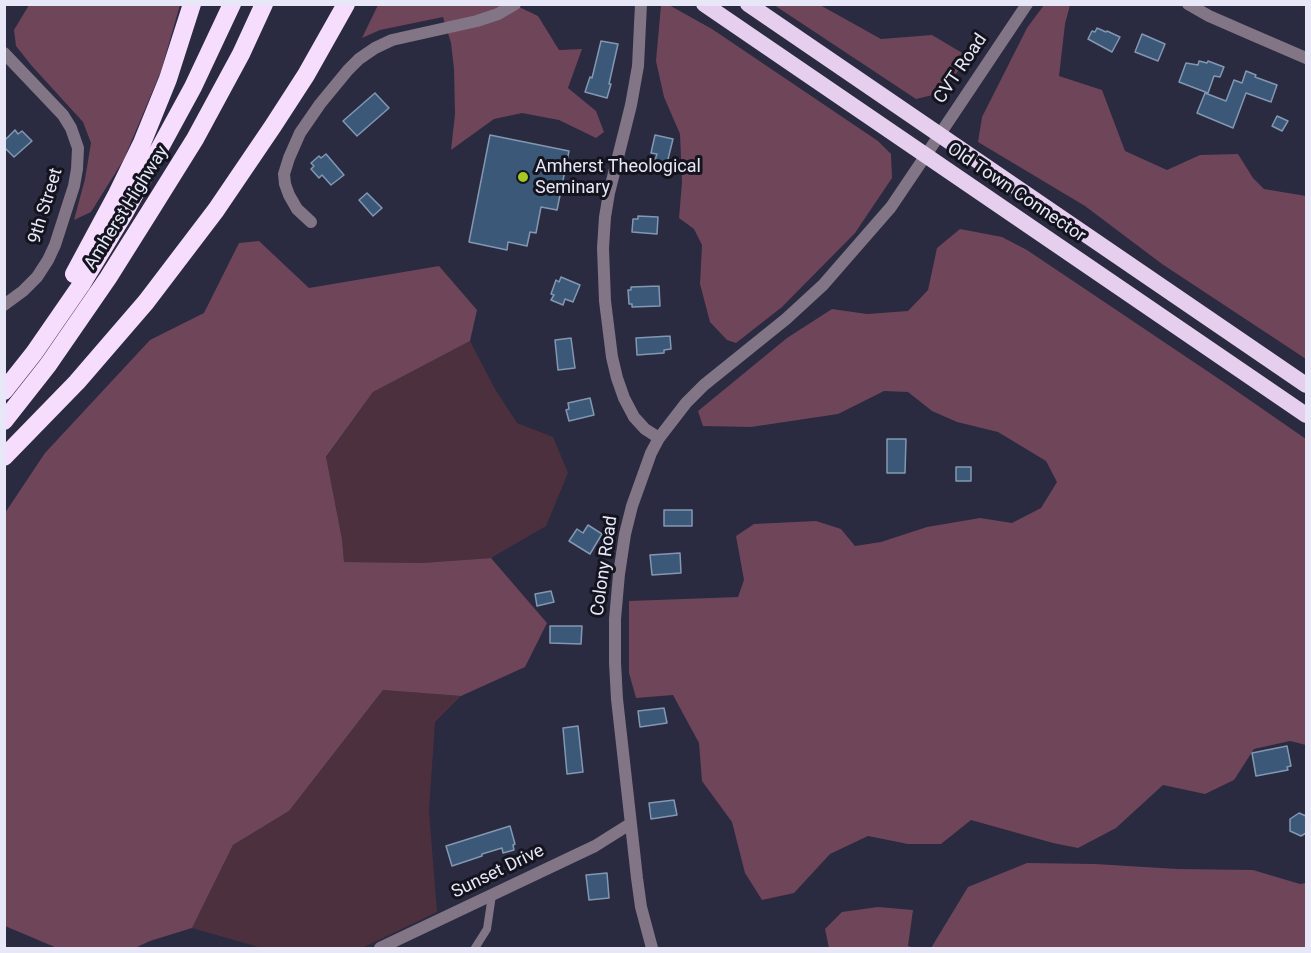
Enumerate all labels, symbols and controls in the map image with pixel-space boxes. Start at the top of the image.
street label: CVT Road [930,30,992,108]
street label: Old Town Connector [943,139,1089,247]
street label: Amherst Highway [80,142,174,274]
place label: Amherst Theological Seminary [535,156,701,198]
street label: 9th Street [24,166,68,246]
marker: Amherst Theological Seminary [516,170,530,184]
street label: Colony Road [587,515,623,617]
street label: Sunset Drive [448,840,548,904]

